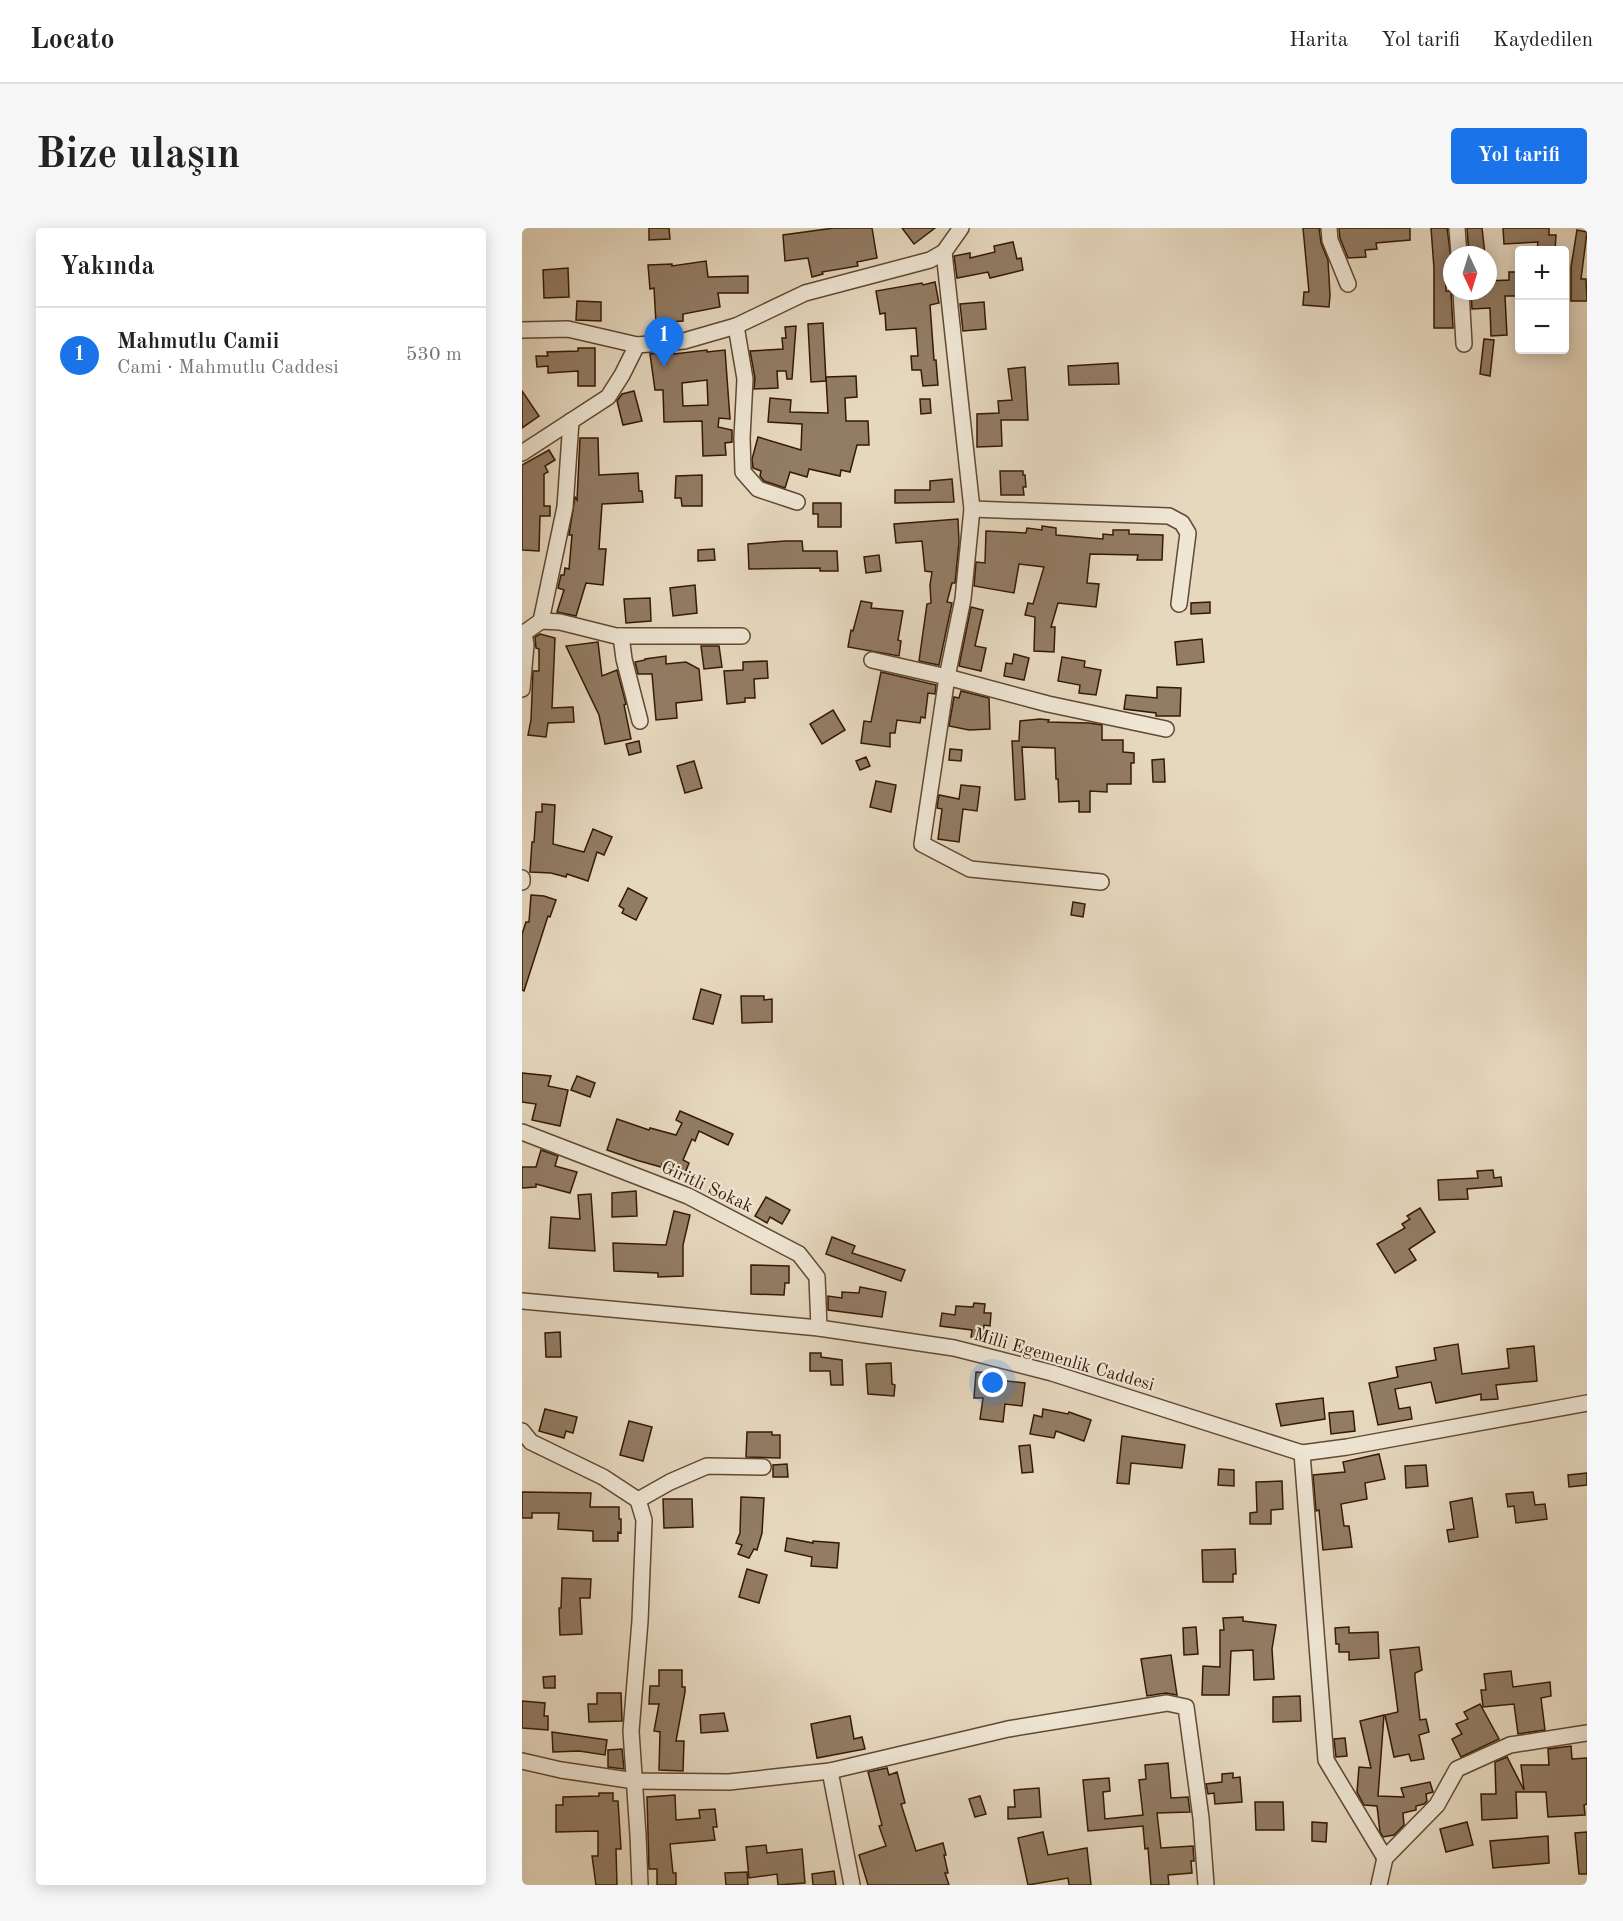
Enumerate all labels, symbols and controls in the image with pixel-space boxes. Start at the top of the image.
text: Locato [30,27,115,55]
text: Harita [1289,30,1348,51]
text: Yol tarifi [1381,30,1460,51]
text: Kaydedilen [1493,30,1593,51]
button: Yol tarifi [1451,128,1587,184]
text: Bize ulaşın [36,135,240,177]
north arrow [1443,246,1497,300]
map controls [1515,246,1569,354]
button: + [1515,246,1569,300]
text: Yakında [60,254,155,280]
button: − [1515,300,1569,354]
pin: 1 [644,318,684,367]
text: Mahmutlu Camii [117,331,279,353]
text: 1 [74,345,85,365]
text: 530 m [406,345,462,365]
text: Cami · Mahmutlu Caddesi [117,358,339,378]
street label: Giritli Sokak [658,1158,756,1216]
street label: Milli Egemenlik Caddesi [972,1326,1157,1394]
your location [978,1368,1007,1397]

